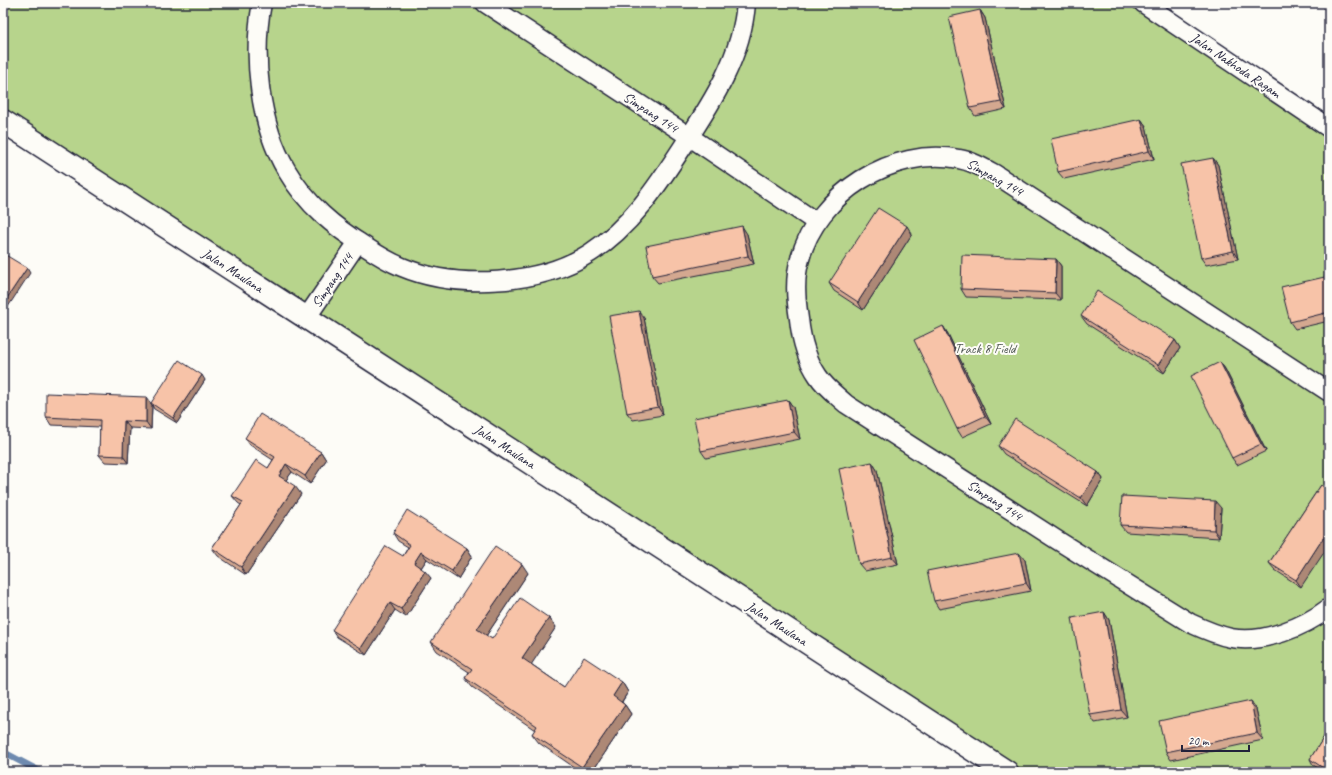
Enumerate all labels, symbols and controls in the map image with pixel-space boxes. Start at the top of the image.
street label: Jalan Nakhoda Ragam [1187,29,1285,102]
street label: Simpang 144 [620,88,683,137]
street label: Simpang 144 [964,155,1027,201]
street label: Jalan Maulana [198,244,267,297]
street label: Simpang 144 [308,248,358,311]
park label: Track 8 Field [954,340,1018,357]
street label: Jalan Maulana [470,420,539,473]
street label: Simpang 144 [964,476,1027,525]
street label: Jalan Maulana [742,597,811,650]
scale bar [1182,727,1249,753]
text: 20 m [1188,733,1210,749]

